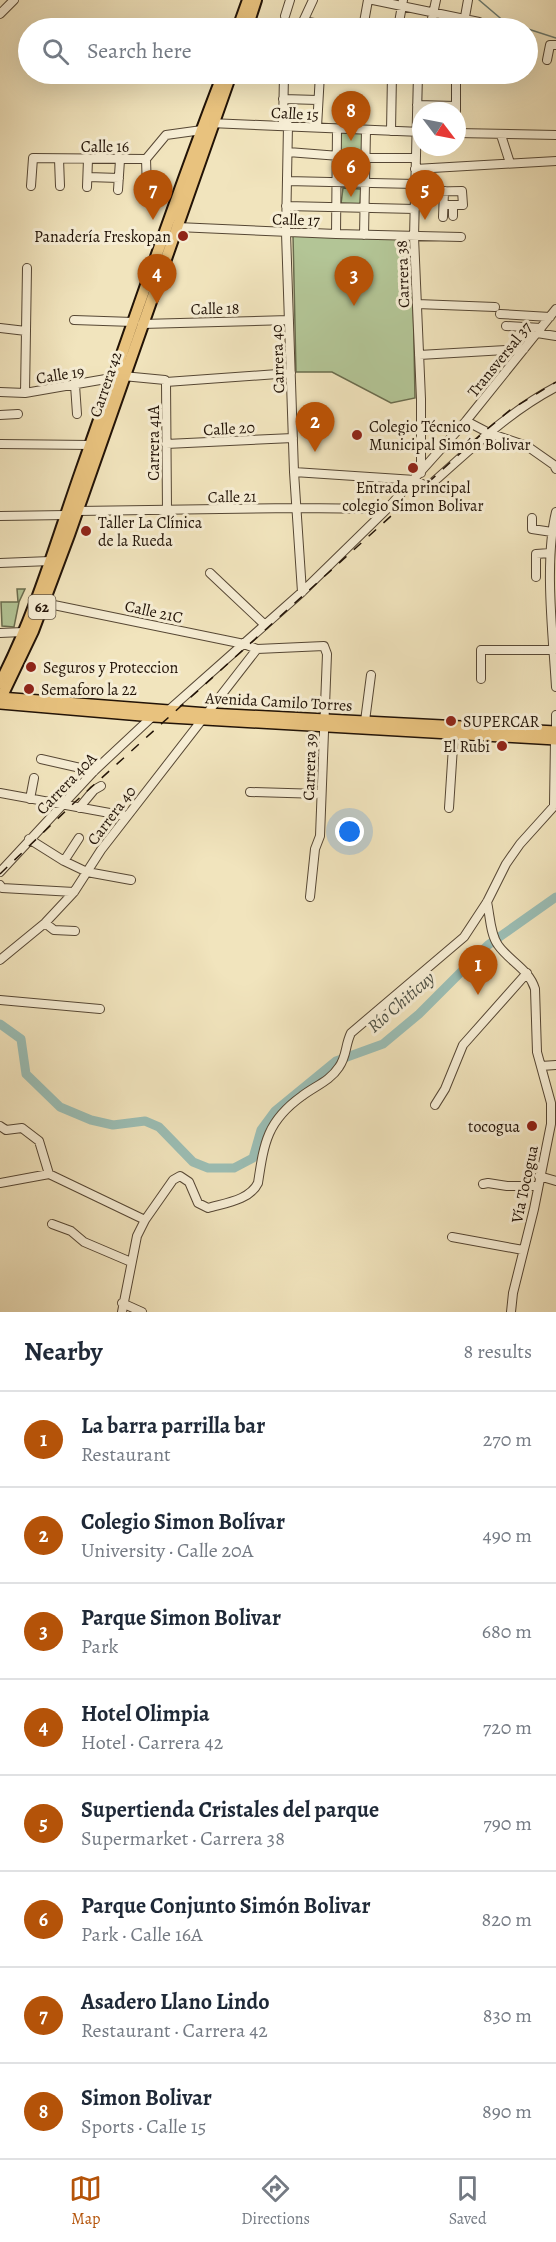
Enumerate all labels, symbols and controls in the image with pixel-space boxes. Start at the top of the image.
search box [18,18,538,84]
icon: search [39,35,72,68]
text: Search here [87,36,192,66]
pin: 8 [332,92,370,141]
street label: Calle 15 [270,102,320,126]
north arrow [412,102,466,156]
street label: Calle 16 [81,136,129,158]
pin: 6 [332,148,370,197]
pin: 7 [134,170,172,220]
pin: 5 [406,170,444,220]
street label: Calle 17 [272,208,321,232]
place label: Panadería Freskopan [34,226,171,248]
marker: Panadería Freskopan [176,229,190,243]
street label: Carrera 38 [391,240,415,308]
pin: 4 [138,254,176,304]
pin: 3 [334,256,374,306]
street label: Calle 18 [190,298,240,320]
street label: Transversal 37 [462,317,537,402]
street label: Carrera 40 [266,324,290,394]
street label: Carrera 42 [84,348,128,420]
street label: Calle 19 [35,360,86,390]
pin: 2 [296,402,334,452]
street label: Carrera 41A [143,405,165,481]
place label: Colegio Técnico Municipal Simón Bolivar [369,416,531,456]
street label: Calle 20 [203,417,255,441]
marker: Colegio Técnico Municipal Simón Bolivar [350,428,364,442]
marker: Entrada principal colegio Simon Bolivar [406,461,420,475]
place label: Entrada principal colegio Simon Bolivar [342,477,484,517]
street label: Calle 21 [207,486,257,508]
place label: Taller La Clínica de la Rueda [98,512,203,552]
marker: Taller La Clínica de la Rueda [79,524,93,538]
road number: 62 [28,595,56,619]
street label: Calle 21C [123,595,185,629]
place label: Seguros y Proteccion [43,657,179,679]
marker: Seguros y Proteccion [24,660,38,674]
place label: Semaforo la 22 [41,679,137,701]
marker: Semaforo la 22 [22,682,36,696]
street label: Avenida Camilo Torres [204,687,353,717]
place label: SUPERCAR [463,711,540,733]
marker: SUPERCAR [444,714,458,728]
street label: Carrera 39 [298,733,322,801]
place label: El Rubi [443,736,490,758]
marker: El Rubi [495,739,509,753]
street label: Carrera 40A [32,747,102,820]
street label: Carrera 40 [82,781,141,850]
your location [335,817,364,846]
pin: 1 [458,946,498,995]
water label: Río Chiticuy [362,966,440,1038]
place label: tocogua [468,1116,521,1138]
marker: tocogua [525,1119,539,1133]
street label: Vía Tocogua [506,1143,544,1226]
text: Nearby [24,1334,103,1369]
text: 8 results [464,1338,532,1365]
text: La barra parrilla bar [81,1411,265,1441]
text: 1 [40,1426,47,1453]
text: 270 m [483,1426,532,1453]
text: Restaurant [81,1441,171,1468]
text: Colegio Simon Bolívar [81,1507,285,1537]
text: 2 [39,1522,48,1549]
text: 490 m [483,1522,532,1549]
text: University · Calle 20A [81,1537,253,1564]
text: Parque Simon Bolivar [81,1603,281,1633]
text: 3 [39,1618,48,1645]
text: 680 m [482,1618,532,1645]
text: Park [81,1633,119,1660]
text: Hotel Olimpia [81,1699,210,1729]
text: 4 [39,1714,48,1741]
text: 720 m [483,1714,532,1741]
text: Hotel · Carrera 42 [81,1729,223,1756]
text: Supertienda Cristales del parque [81,1795,379,1825]
text: 5 [39,1810,48,1837]
text: 790 m [483,1810,532,1837]
text: Supermarket · Carrera 38 [81,1825,285,1852]
text: Parque Conjunto Simón Bolivar [81,1891,370,1921]
text: 6 [39,1906,48,1933]
text: 820 m [482,1906,532,1933]
text: Park · Calle 16A [81,1921,203,1948]
text: Asadero Llano Lindo [81,1987,270,2017]
text: 7 [39,2002,48,2029]
text: 830 m [483,2002,532,2029]
text: Restaurant · Carrera 42 [81,2017,268,2044]
text: Simon Bolivar [81,2083,212,2113]
text: 8 [39,2098,48,2125]
text: 890 m [482,2098,532,2125]
text: Sports · Calle 15 [81,2113,206,2140]
tab: Map [69,2172,102,2230]
tab: Directions [241,2172,310,2230]
tab: Saved [449,2172,487,2230]

